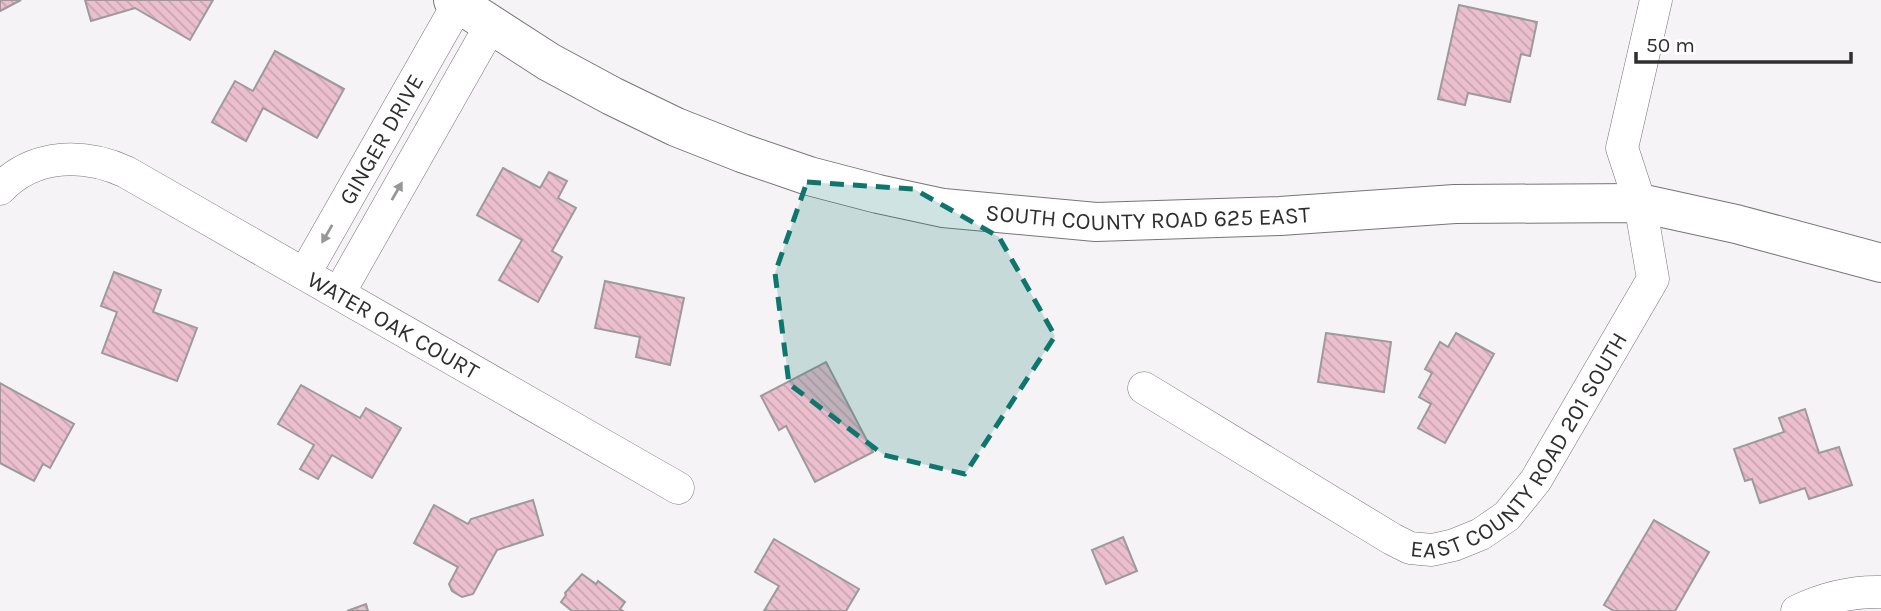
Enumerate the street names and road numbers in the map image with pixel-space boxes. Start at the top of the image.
street label: GINGER DRIVE [333,69,429,209]
street label: SOUTH COUNTY ROAD 625 EAST [985,198,1311,236]
street label: WATER OAK COURT [303,265,484,385]
street label: EAST COUNTY ROAD 201 SOUTH [1409,327,1633,564]

